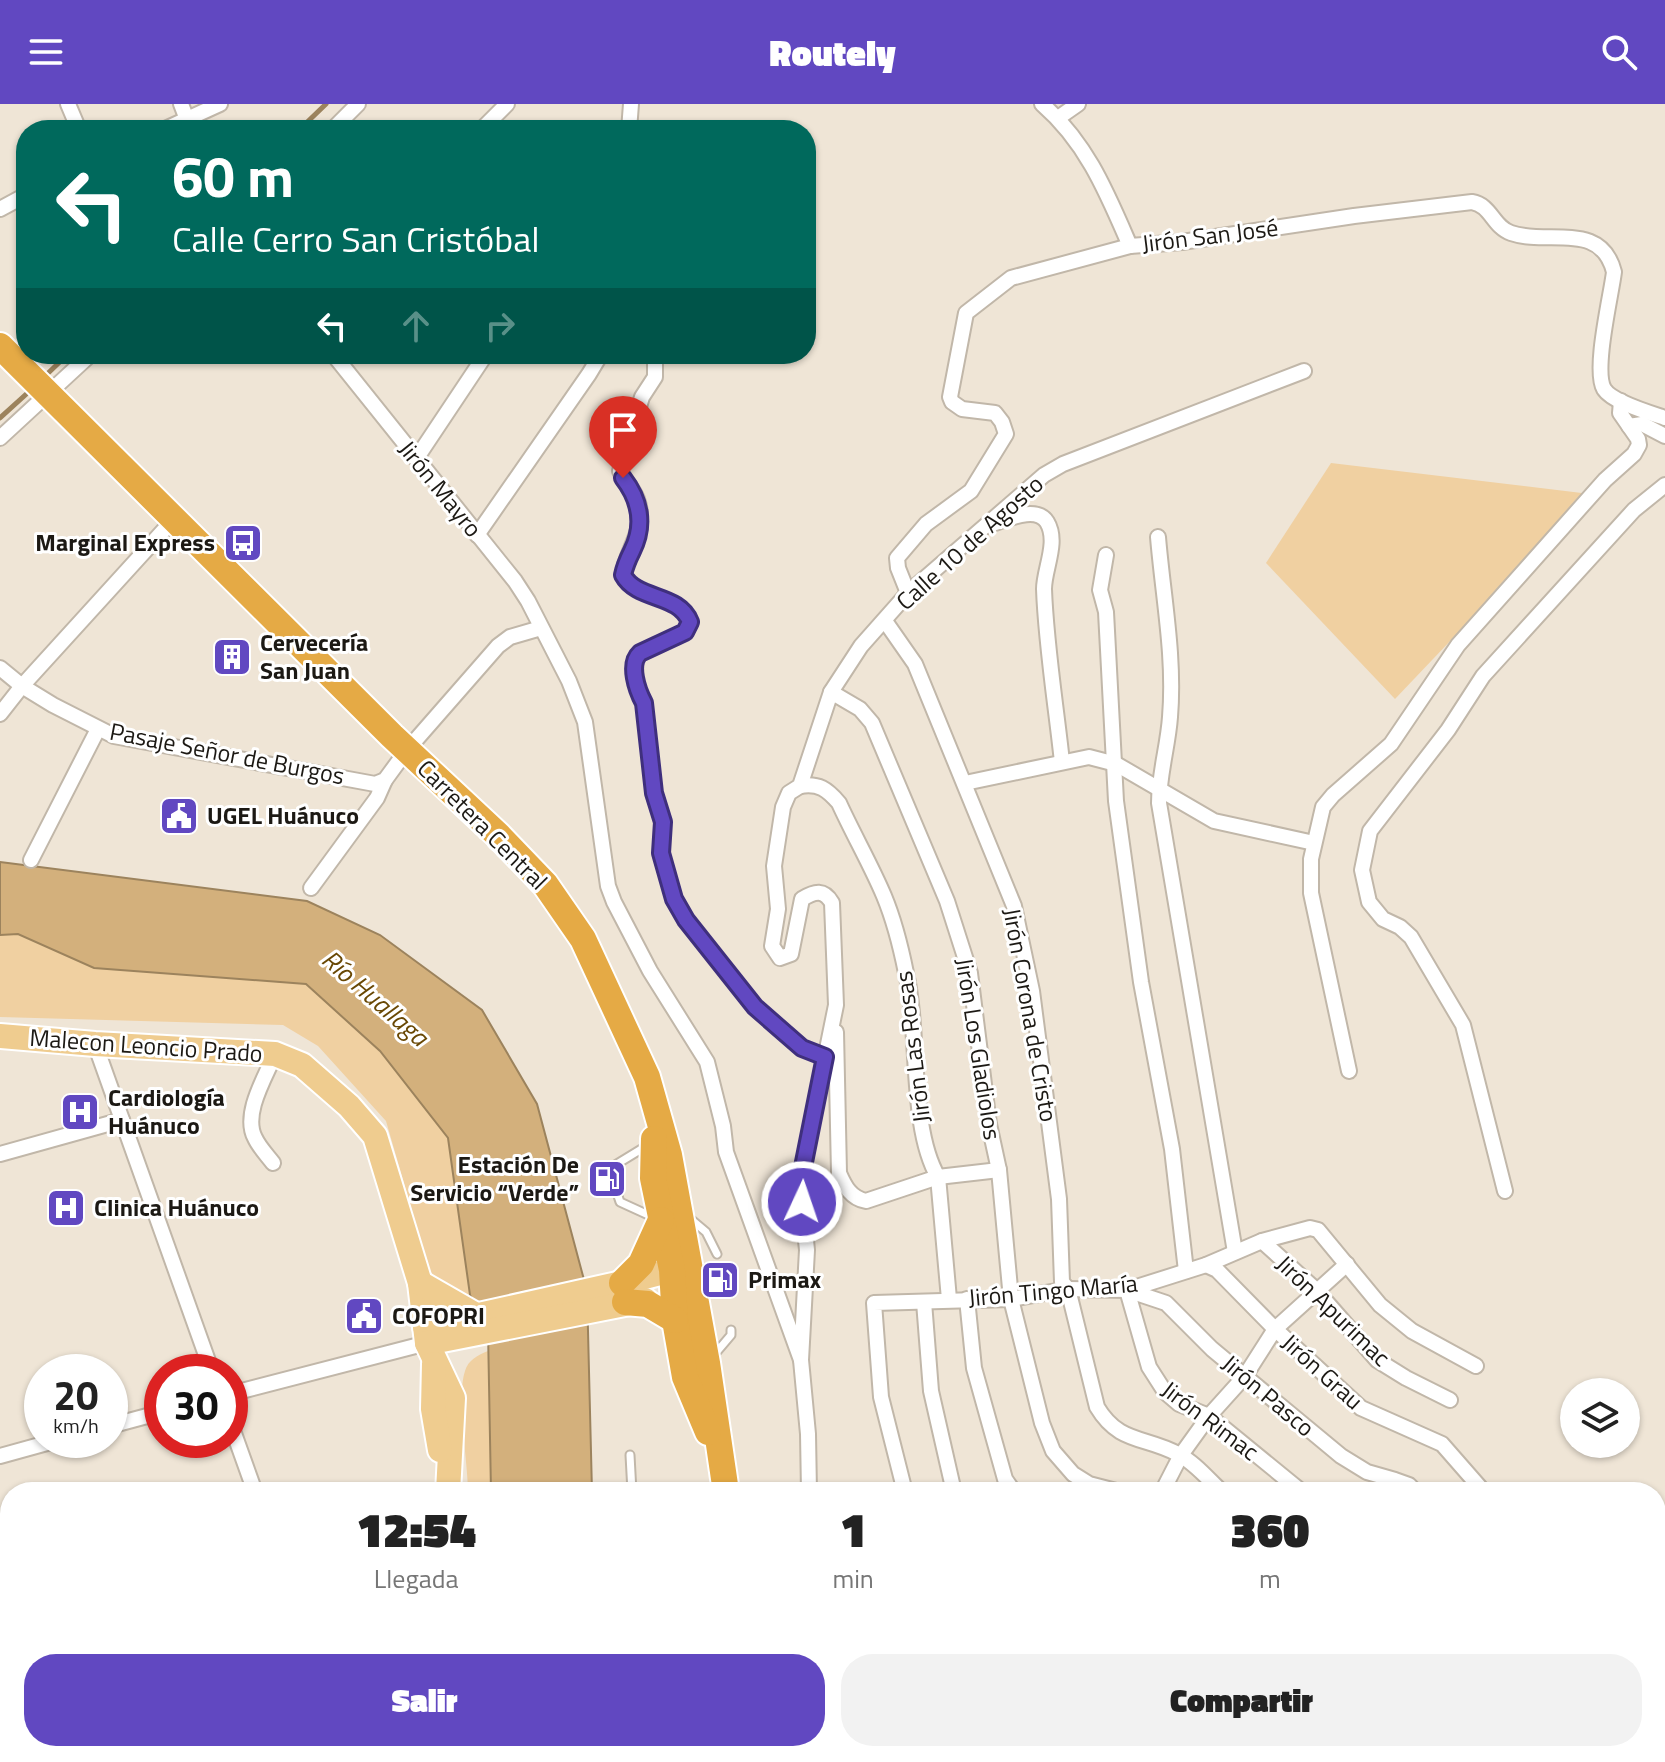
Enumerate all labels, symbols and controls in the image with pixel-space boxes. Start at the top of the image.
text: Routely [769,25,896,80]
icon: menu [24,30,68,74]
icon: search [1597,30,1641,74]
text: 60 m [172,134,294,219]
icon: left [40,152,144,256]
street label: Jirón San José [1140,209,1280,261]
text: Calle Cerro San Cristóbal [172,211,540,266]
icon: left [310,304,354,348]
icon: ahead [394,304,438,348]
icon: right [478,304,522,348]
pin [589,396,657,478]
icon: arrive [601,408,645,452]
street label: Jirón Mayro [390,432,491,545]
street label: Calle 10 de Agosto [888,466,1051,618]
bus stop icon: Marginal Express [222,522,264,564]
place label: Marginal Express [35,524,215,560]
place label: Cervecería San Juan [260,624,368,688]
building icon: Cervecería San Juan [211,636,253,678]
street label: Pasaje Señor de Burgos [107,713,348,793]
street label: Carretera Central [409,751,556,898]
public building icon: UGEL Huánuco [158,795,200,837]
place label: UGEL Huánuco [207,797,359,833]
street label: Jirón Corona de Cristo [994,905,1067,1125]
water label: Río Huallaga [313,940,439,1056]
street label: Jirón Los Gladiolos [947,955,1011,1142]
street label: Jirón Las Rosas [885,969,939,1125]
street label: Malecon Leoncio Prado [28,1019,264,1071]
place label: Cardiología Huánuco [108,1079,225,1143]
hospital icon: Cardiología Huánuco [59,1091,101,1133]
place label: Estación De Servicio “Verde” [410,1146,579,1210]
fuel station icon: Estación De Servicio “Verde” [586,1158,628,1200]
position arrow [760,1160,844,1244]
hospital icon: Clinica Huánuco [45,1187,87,1229]
place label: Clinica Huánuco [94,1189,259,1225]
street label: Jirón Apurimac [1268,1246,1399,1374]
fuel station icon: Primax [699,1259,741,1301]
place label: Primax [748,1261,822,1297]
street label: Jirón Tingo María [967,1265,1139,1315]
public building icon: COFOPRI [343,1295,385,1337]
place label: COFOPRI [392,1297,485,1333]
street label: Jirón Grau [1274,1325,1371,1418]
street label: Jirón Pasco [1214,1346,1323,1445]
speed limit sign: 30 [144,1354,248,1458]
text: 20 [54,1365,98,1426]
street label: Jirón Rimac [1154,1372,1267,1469]
map controls [1560,1378,1640,1458]
button: layers [1560,1378,1640,1458]
text: km/h [53,1410,99,1441]
text: 12:54 [356,1493,476,1566]
text: 1 [840,1493,866,1566]
text: 360 [1230,1493,1310,1566]
text: Llegada [374,1559,459,1598]
text: min [832,1559,874,1598]
text: m [1259,1559,1281,1598]
button: Salir [24,1654,825,1746]
button: Compartir [841,1654,1642,1746]

